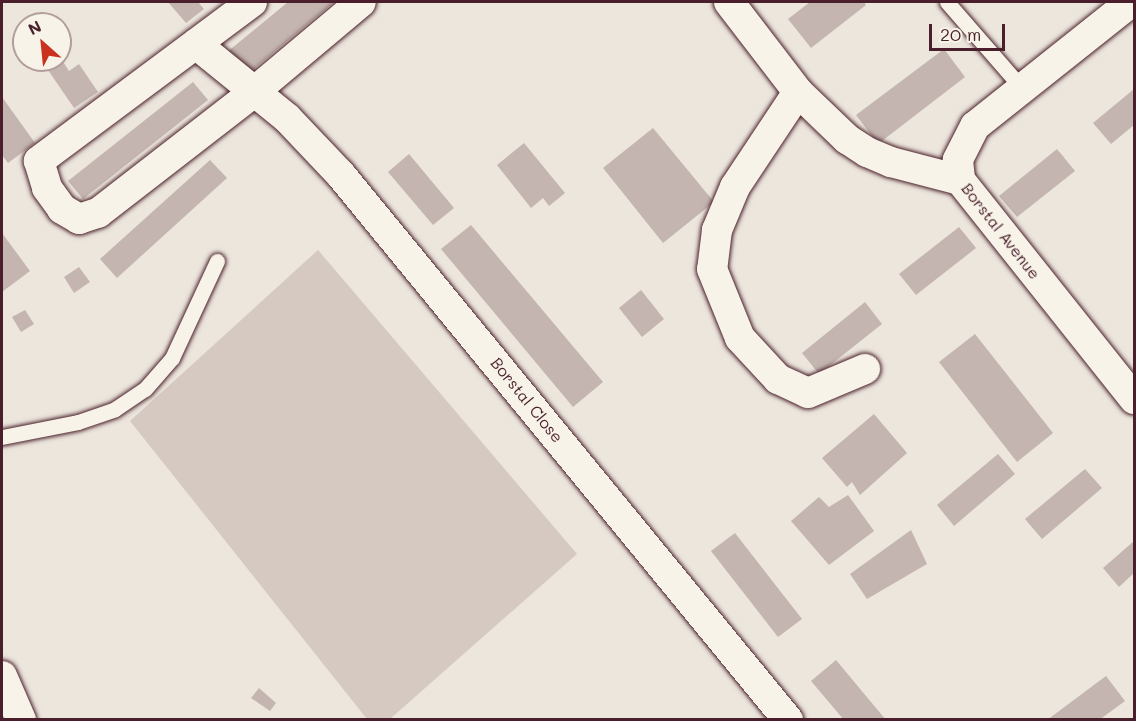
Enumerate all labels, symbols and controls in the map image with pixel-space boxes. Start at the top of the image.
north arrow [12,12,72,72]
scale bar [932,12,1008,50]
text: N [24,15,45,39]
text: 20 m [940,22,981,46]
street label: Borstal Avenue [958,179,1044,283]
street label: Borstal Close [487,354,567,446]

